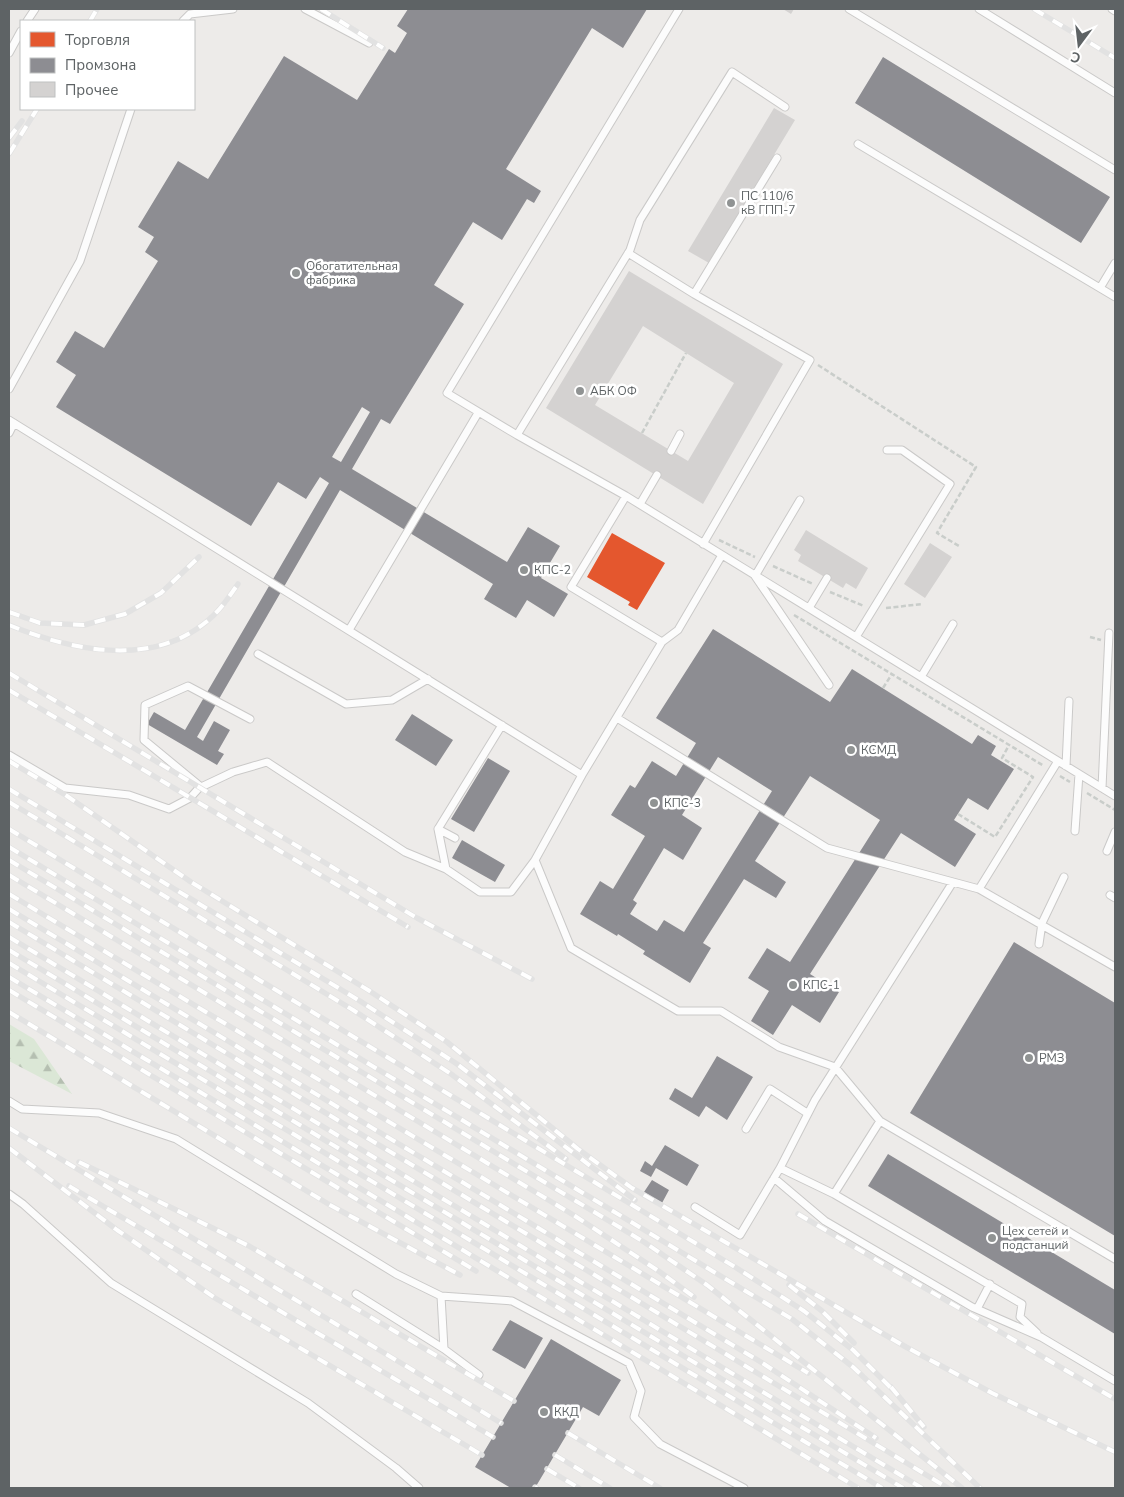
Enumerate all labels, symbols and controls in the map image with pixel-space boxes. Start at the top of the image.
legend [20,20,195,110]
north arrow [1054,20,1104,70]
text: Торговля [65,30,130,50]
text: С [1068,47,1083,67]
text: Промзона [65,55,136,75]
text: Прочее [65,80,118,100]
place label: ПС 110/6 кВ ГПП-7 [741,188,795,218]
marker: ПС 110/6 кВ ГПП-7 [725,197,737,209]
place label: Обогатительная фабрика [306,258,398,288]
marker: Обогатительная фабрика [290,267,302,279]
place label: АБК ОФ [590,383,637,399]
marker: АБК ОФ [574,385,586,397]
place label: КПС-2 [534,562,571,578]
marker: КПС-2 [518,564,530,576]
place label: КСМД [861,742,897,758]
marker: КСМД [845,744,857,756]
place label: КПС-3 [664,795,701,811]
marker: КПС-3 [648,797,660,809]
place label: КПС-1 [803,977,840,993]
marker: КПС-1 [787,979,799,991]
place label: РМЗ [1039,1050,1065,1066]
marker: РМЗ [1023,1052,1035,1064]
place label: Цех сетей и подстанций [1002,1223,1069,1253]
marker: Цех сетей и подстанций [986,1232,998,1244]
place label: ККД [554,1404,579,1420]
marker: ККД [538,1406,550,1418]

